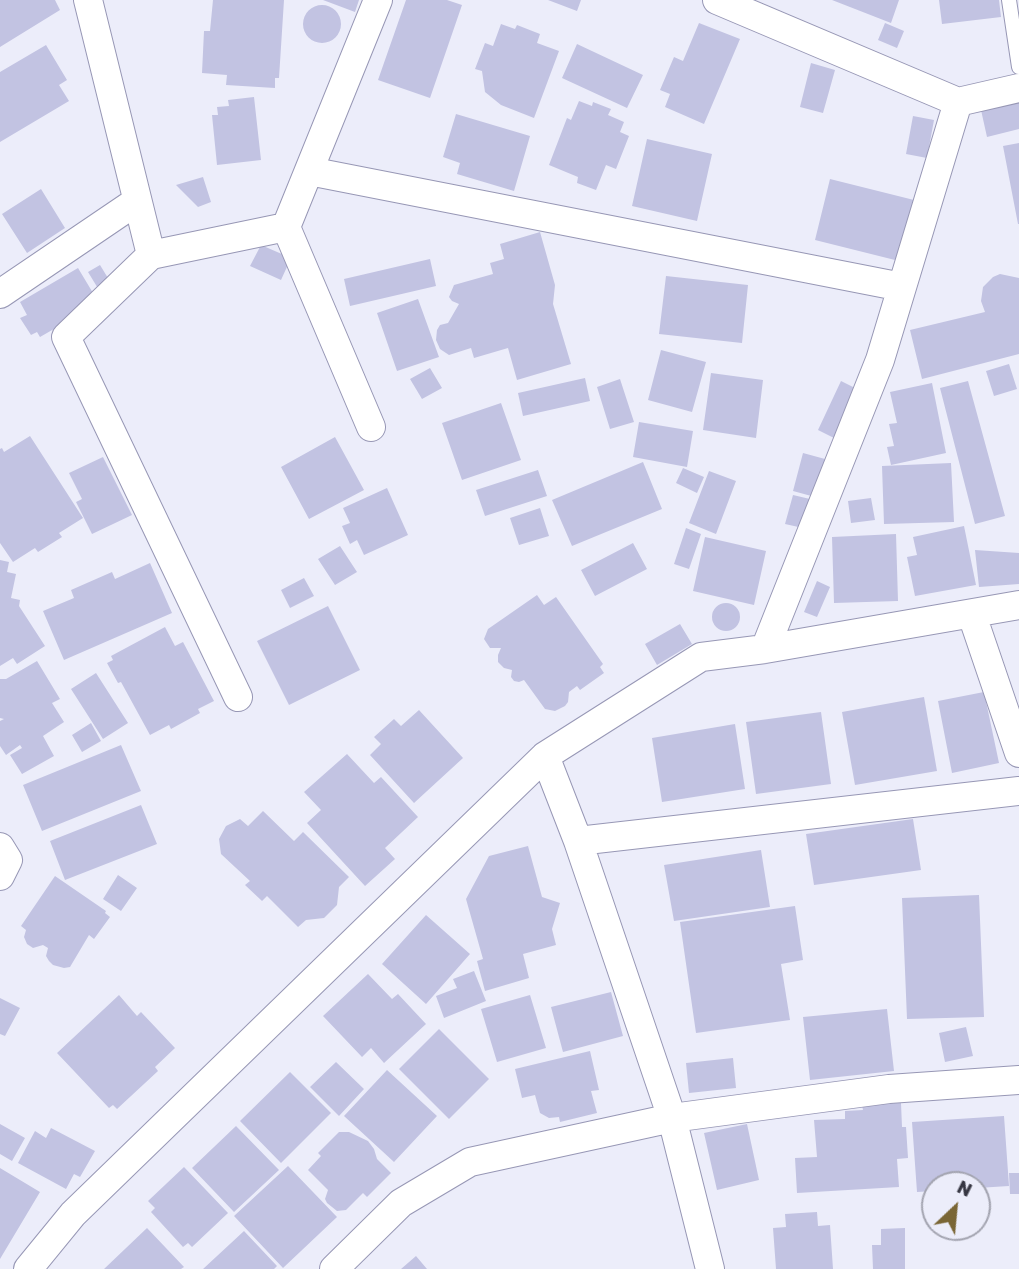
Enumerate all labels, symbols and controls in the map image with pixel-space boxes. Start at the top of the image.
north arrow [921,1171,991,1241]
text: N [953,1175,976,1202]

